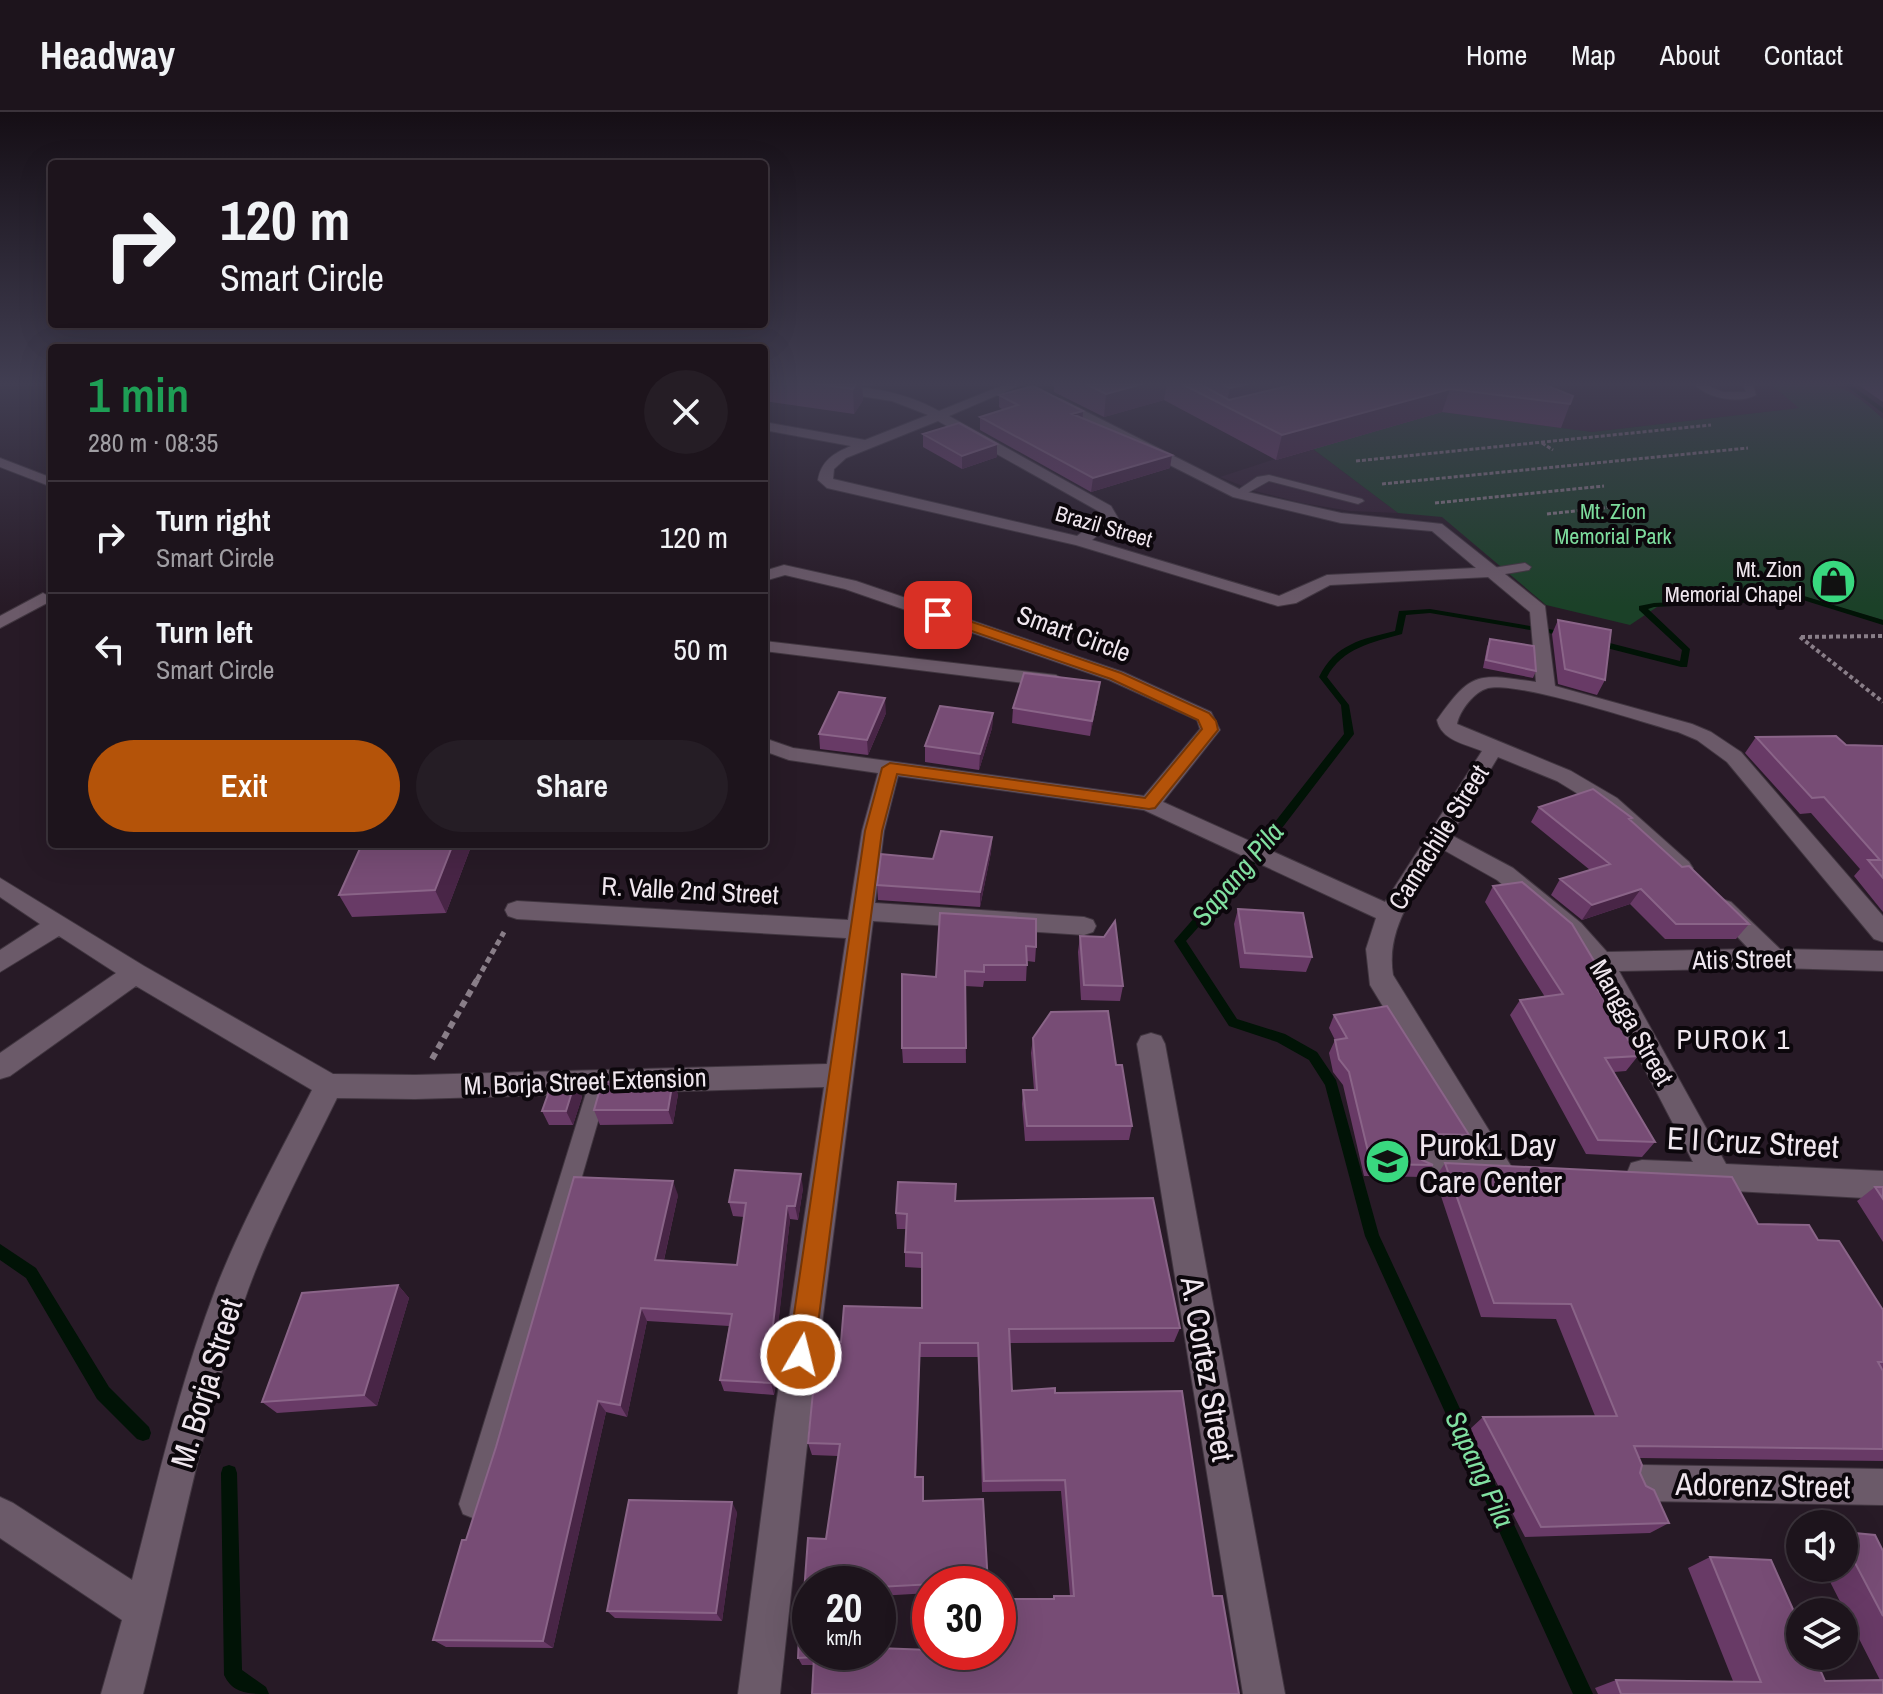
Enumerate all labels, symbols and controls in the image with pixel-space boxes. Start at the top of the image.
text: Headway [40,30,175,81]
text: Home [1466,36,1527,74]
text: Map [1571,36,1616,74]
text: About [1660,36,1720,74]
text: Contact [1764,36,1843,74]
text: 120 m [220,182,350,257]
icon: right [88,192,192,296]
text: Smart Circle [220,254,384,302]
text: 1 min [88,362,189,427]
button: close [644,370,728,454]
text: 280 m · 08:35 [88,425,218,460]
park label: Mt. Zion Memorial Park [1554,496,1673,551]
street label: Brazil Street [1052,498,1156,554]
text: Turn right [156,500,270,540]
icon: right [88,515,132,559]
text: 120 m [660,517,728,557]
text: Smart Circle [156,540,274,575]
place label: Mt. Zion Memorial Chapel [1665,554,1802,609]
shop icon: Mt. Zion Memorial Chapel [1809,558,1857,606]
pin [904,581,972,649]
icon: arrive [916,593,960,637]
street label: Smart Circle [1012,596,1136,670]
text: Turn left [156,612,253,652]
icon: left [88,627,132,671]
text: 50 m [673,629,728,669]
text: Smart Circle [156,652,274,687]
button: Exit [88,740,400,832]
button: Share [416,740,728,832]
street label: Camachile Street [1380,758,1497,916]
water label: Sapang Pila [1182,814,1292,934]
street label: R. Valle 2nd Street [601,868,780,912]
street label: Atis Street [1691,941,1792,977]
street label: Mangga Street [1582,953,1682,1091]
district label: PUROK 1 [1677,1020,1791,1058]
street label: M. Borja Street Extension [463,1059,707,1103]
street label: E I Cruz Street [1666,1116,1840,1168]
place label: Purok1 Day Care Center [1419,1123,1562,1203]
school or university icon: Purok1 Day Care Center [1364,1138,1412,1186]
street label: A. Cortez Street [1170,1272,1245,1465]
street label: M. Borja Street [160,1293,252,1473]
position arrow [759,1313,843,1397]
water label: Sapang Pila [1436,1404,1524,1534]
street label: Adorenz Street [1674,1462,1851,1508]
map controls [1786,1510,1858,1670]
button: sound [1786,1510,1858,1582]
speed limit sign: 30 [912,1566,1016,1670]
text: 20 [826,1581,862,1634]
button: layers [1786,1598,1858,1670]
text: km/h [826,1624,862,1651]

